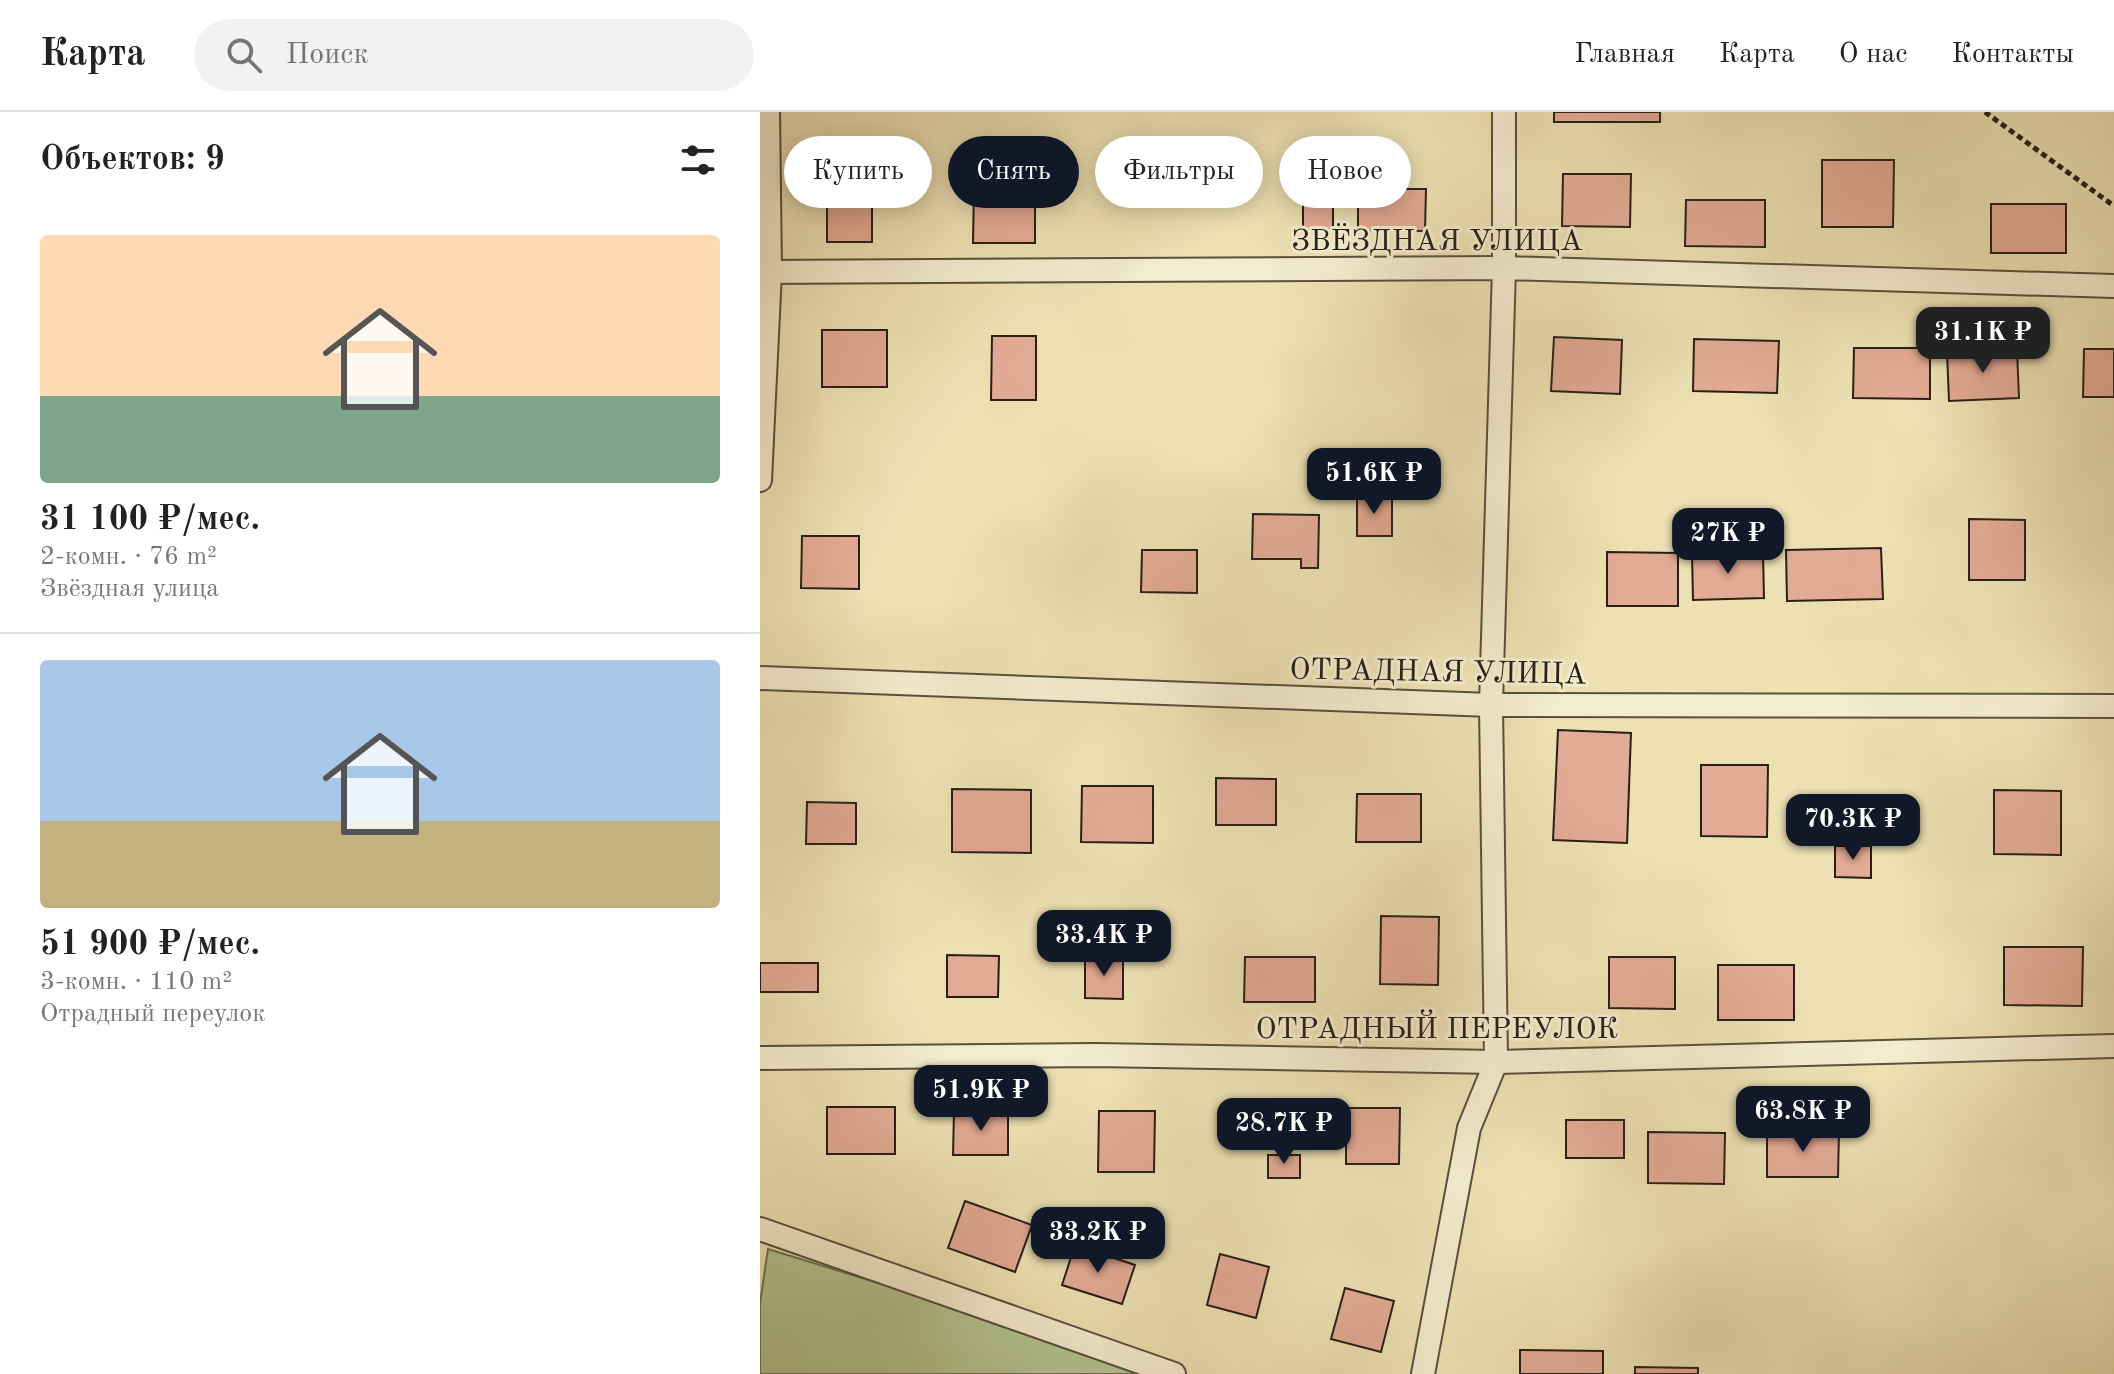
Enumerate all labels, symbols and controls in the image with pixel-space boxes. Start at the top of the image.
search box [194,19,754,91]
icon: search [222,33,266,77]
text: Карта [40,36,146,74]
text: Поиск [286,40,368,70]
text: Главная [1574,41,1675,69]
text: Карта [1719,41,1795,69]
text: О нас [1839,41,1908,69]
text: Контакты [1952,41,2074,69]
chip: Купить [784,136,932,208]
chip: Снять [948,136,1079,208]
chip: Фильтры [1095,136,1263,208]
chip: Новое [1279,136,1411,208]
icon: filters [676,138,720,182]
text: Объектов: 9 [40,143,225,177]
street label: ЗВЁЗДНАЯ УЛИЦА [1291,223,1583,257]
icon: home [308,287,452,431]
pin: 31.1K ₽ [1909,307,2057,375]
text: 31.1K ₽ [1934,320,2032,346]
pin: 51.6K ₽ [1300,448,1448,516]
text: 51.6K ₽ [1325,461,1423,487]
text: 31 100 ₽/мес. [40,503,260,537]
pin: 27K ₽ [1672,508,1784,576]
text: 27K ₽ [1690,521,1766,547]
text: 2-комн. · 76 m² [40,544,217,570]
text: Звёздная улица [40,576,219,602]
street label: ОТРАДНАЯ УЛИЦА [1289,655,1587,691]
icon: home [308,712,452,856]
pin: 70.3K ₽ [1779,794,1927,862]
text: 70.3K ₽ [1804,807,1902,833]
pin: 33.4K ₽ [1030,910,1178,978]
text: 33.4K ₽ [1055,923,1153,949]
text: 51 900 ₽/мес. [40,928,260,962]
text: 3-комн. · 110 m² [40,969,232,995]
text: Отрадный переулок [40,1001,265,1027]
street label: ОТРАДНЫЙ ПЕРЕУЛОК [1256,1009,1618,1045]
pin: 51.9K ₽ [907,1065,1055,1133]
text: 51.9K ₽ [932,1078,1030,1104]
pin: 63.8K ₽ [1729,1086,1877,1154]
pin: 28.7K ₽ [1210,1098,1358,1166]
text: 63.8K ₽ [1754,1099,1852,1125]
text: 28.7K ₽ [1235,1111,1333,1137]
pin: 33.2K ₽ [1024,1207,1172,1275]
text: 33.2K ₽ [1049,1220,1147,1246]

